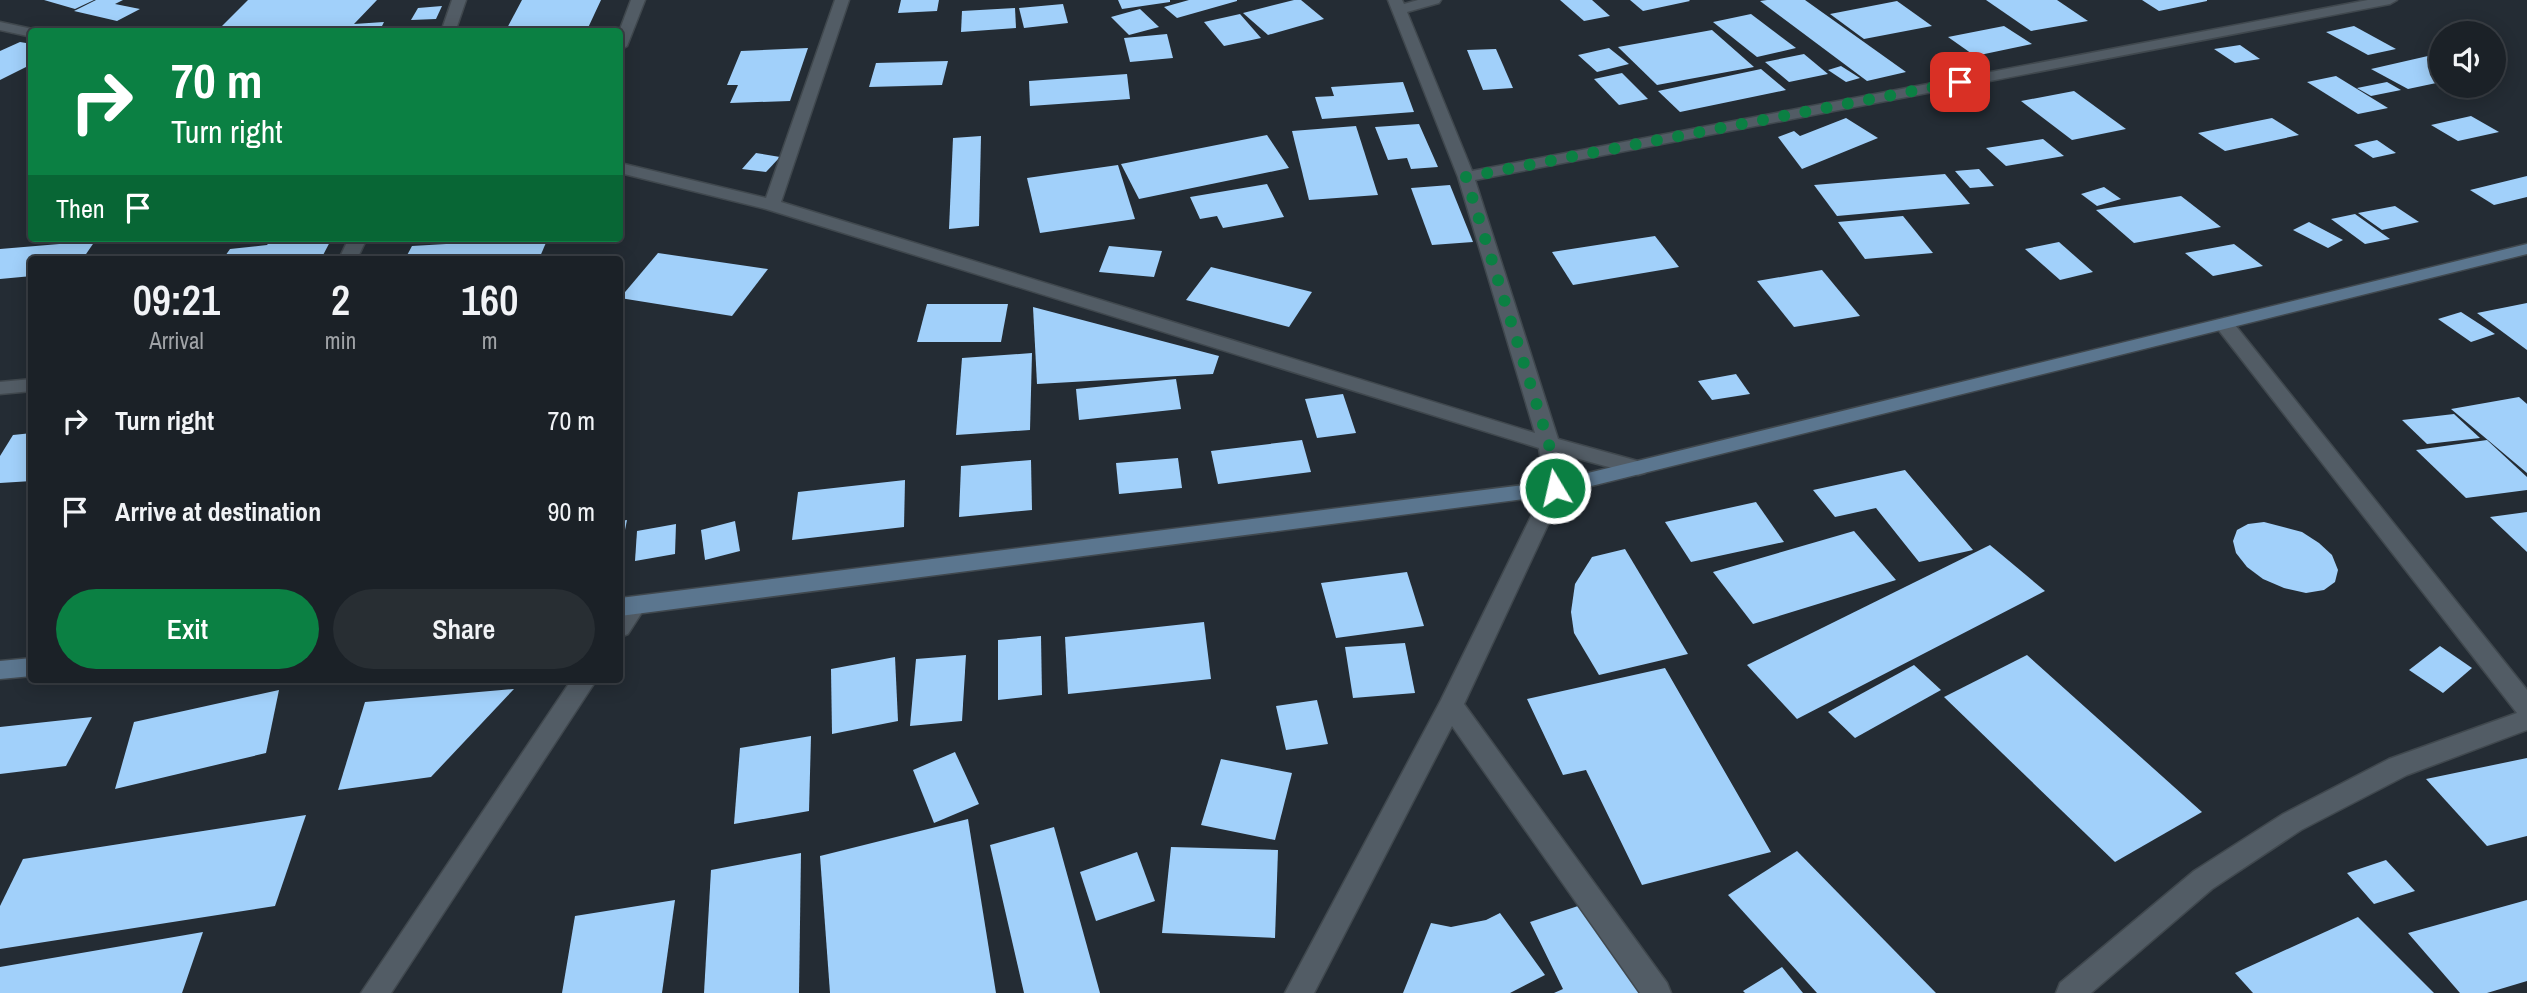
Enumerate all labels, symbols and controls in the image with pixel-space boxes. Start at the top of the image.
map controls [2429,21,2506,98]
button: sound [2429,21,2506,98]
text: 70 m [171,47,263,113]
pin [1930,52,1990,112]
icon: right [56,56,147,147]
icon: arrive [1941,63,1979,101]
text: Turn right [171,110,283,153]
icon: arrive [119,189,157,227]
text: Then [56,191,105,226]
text: 09:21 [133,272,220,328]
text: 2 [331,272,350,328]
text: 160 [461,272,518,328]
text: Arrival [149,325,204,356]
text: min [325,325,356,356]
text: m [482,325,497,356]
icon: right [56,402,94,440]
text: Turn right [115,403,214,438]
text: 70 m [548,403,595,438]
position arrow [1518,451,1592,525]
icon: arrive [56,493,94,531]
text: Arrive at destination [115,494,321,529]
text: 90 m [548,494,595,529]
button: Exit [56,589,319,669]
button: Share [333,589,595,669]

